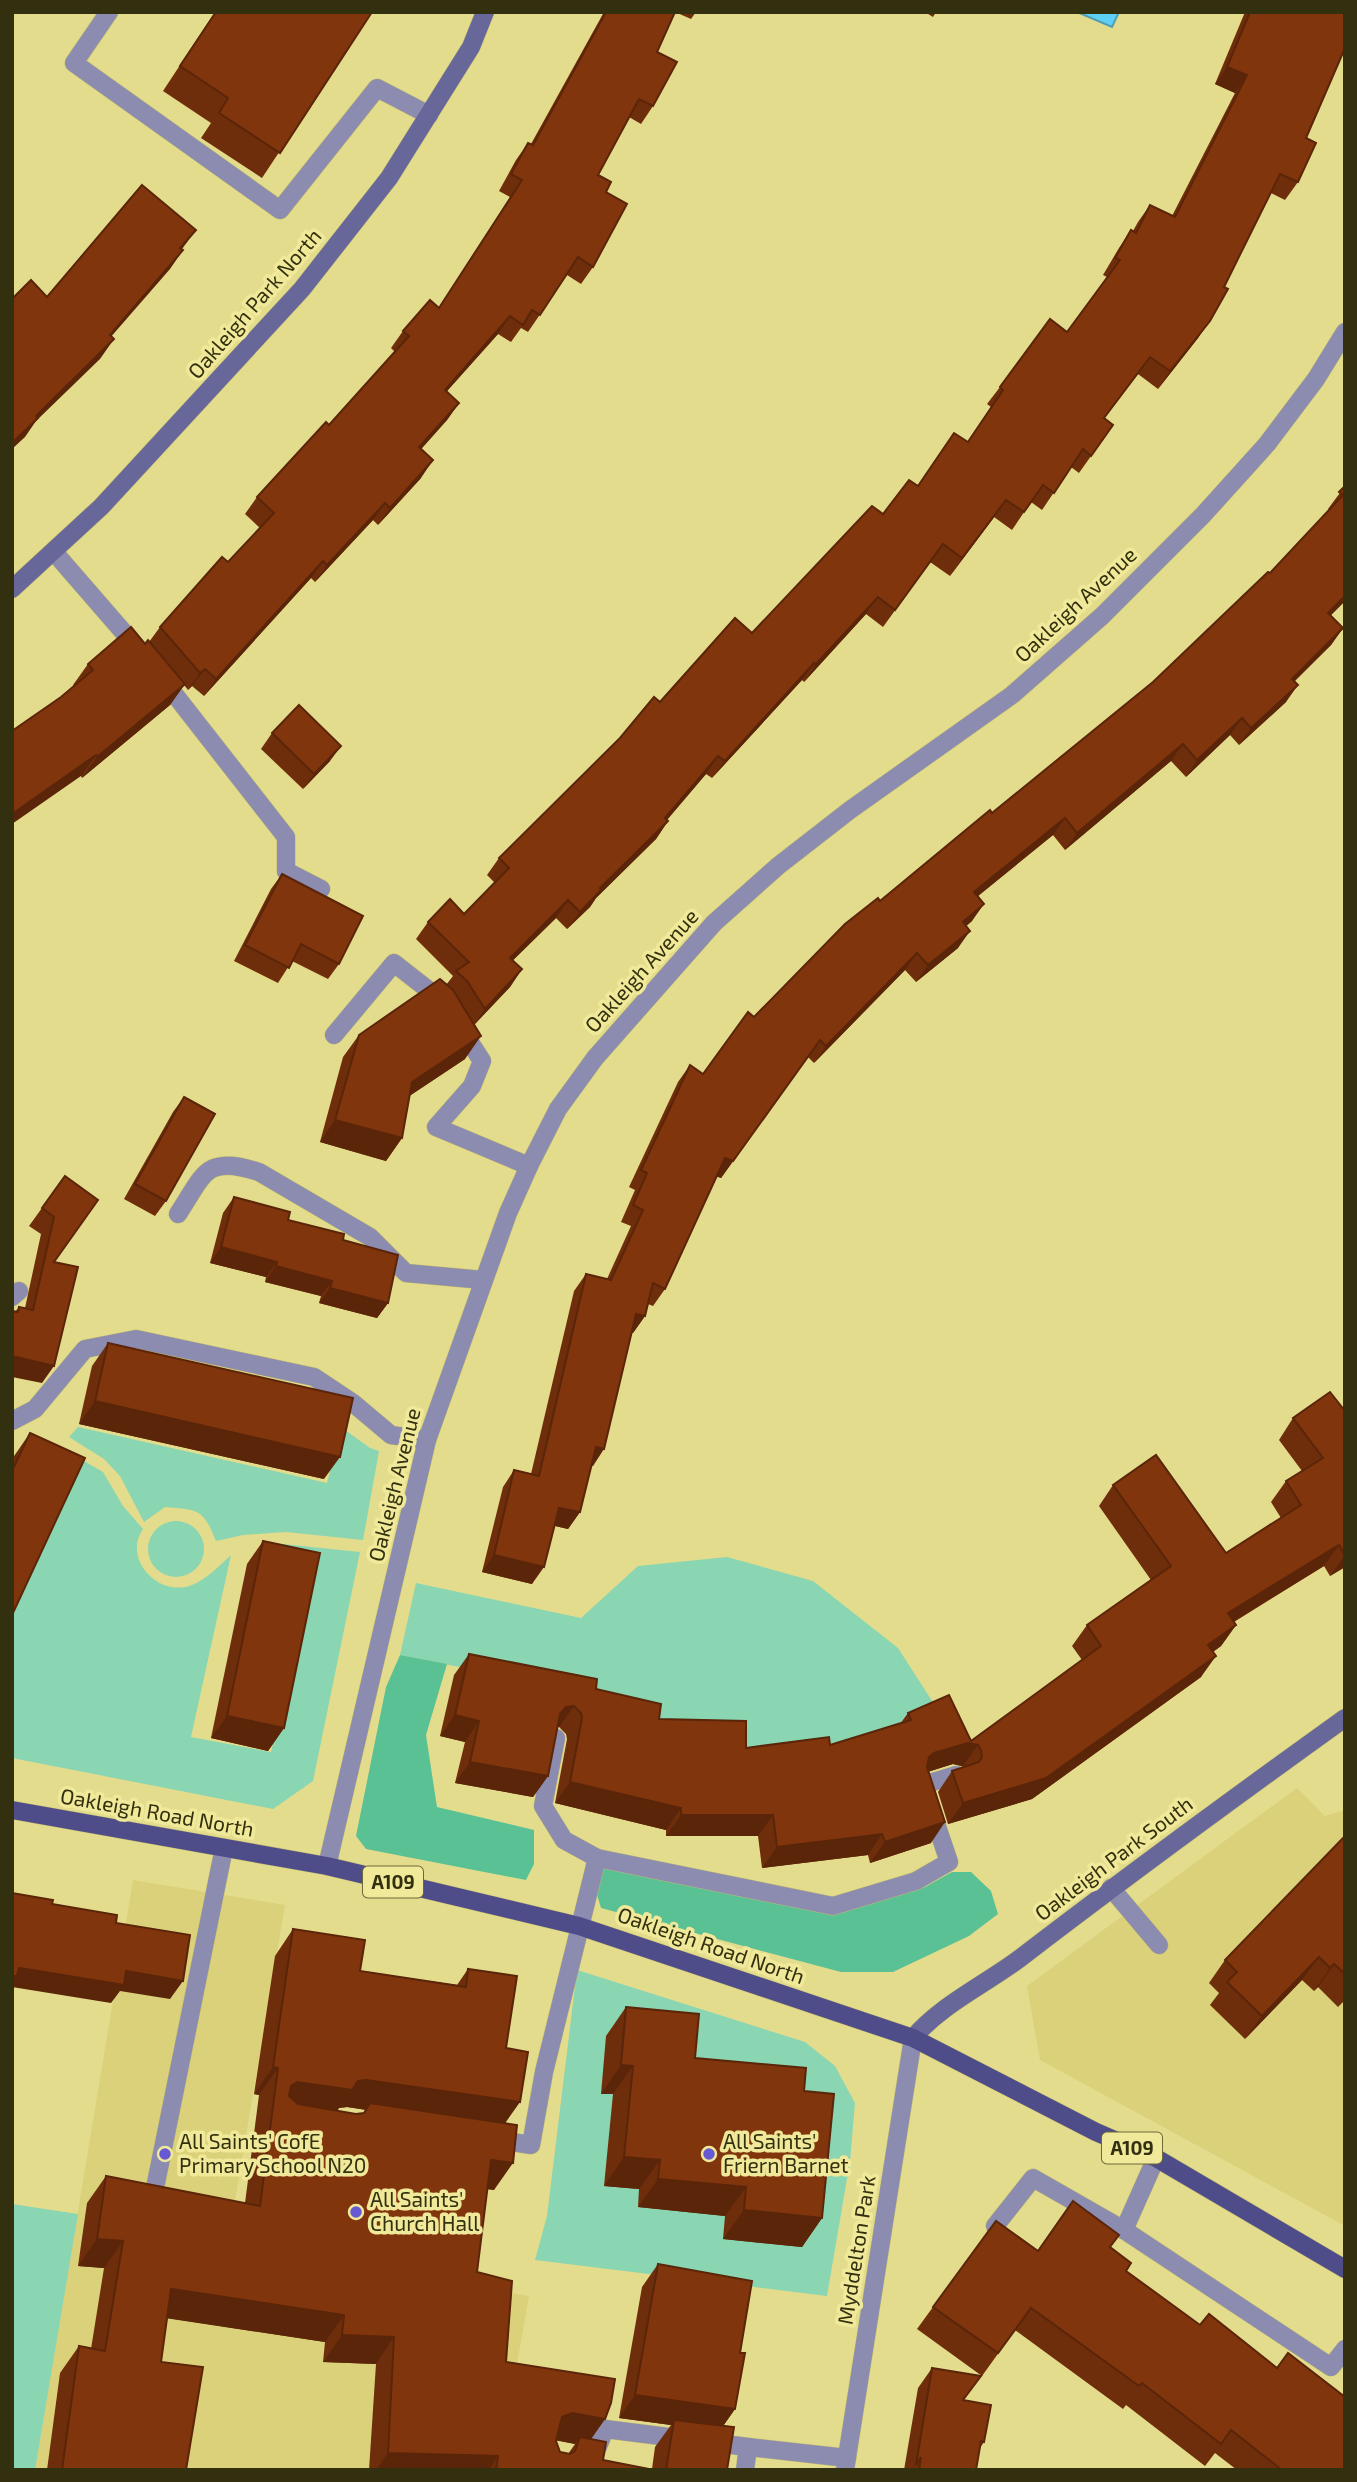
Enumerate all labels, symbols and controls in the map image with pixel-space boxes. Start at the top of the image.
street label: Oakleigh Park North [182,223,326,383]
street label: Oakleigh Avenue [1009,541,1141,667]
street label: Oakleigh Avenue [579,903,703,1037]
street label: Oakleigh Avenue [362,1405,425,1564]
street label: Oakleigh Road North [59,1782,256,1841]
street label: Oakleigh Park South [1029,1790,1197,1925]
road number: A109 [363,1866,423,1898]
street label: Oakleigh Road North [615,1901,808,1988]
place label: All Saints' CofE Primary School N20 [179,2128,366,2177]
place label: All Saints' Friern Barnet [723,2128,849,2177]
road number: A109 [1102,2132,1162,2164]
marker: All Saints' CofE Primary School N20 [157,2146,173,2162]
marker: All Saints' Friern Barnet [701,2146,717,2162]
street label: Myddelton Park [831,2173,880,2326]
place label: All Saints' Church Hall [370,2186,480,2235]
marker: All Saints' Church Hall [348,2204,364,2220]

